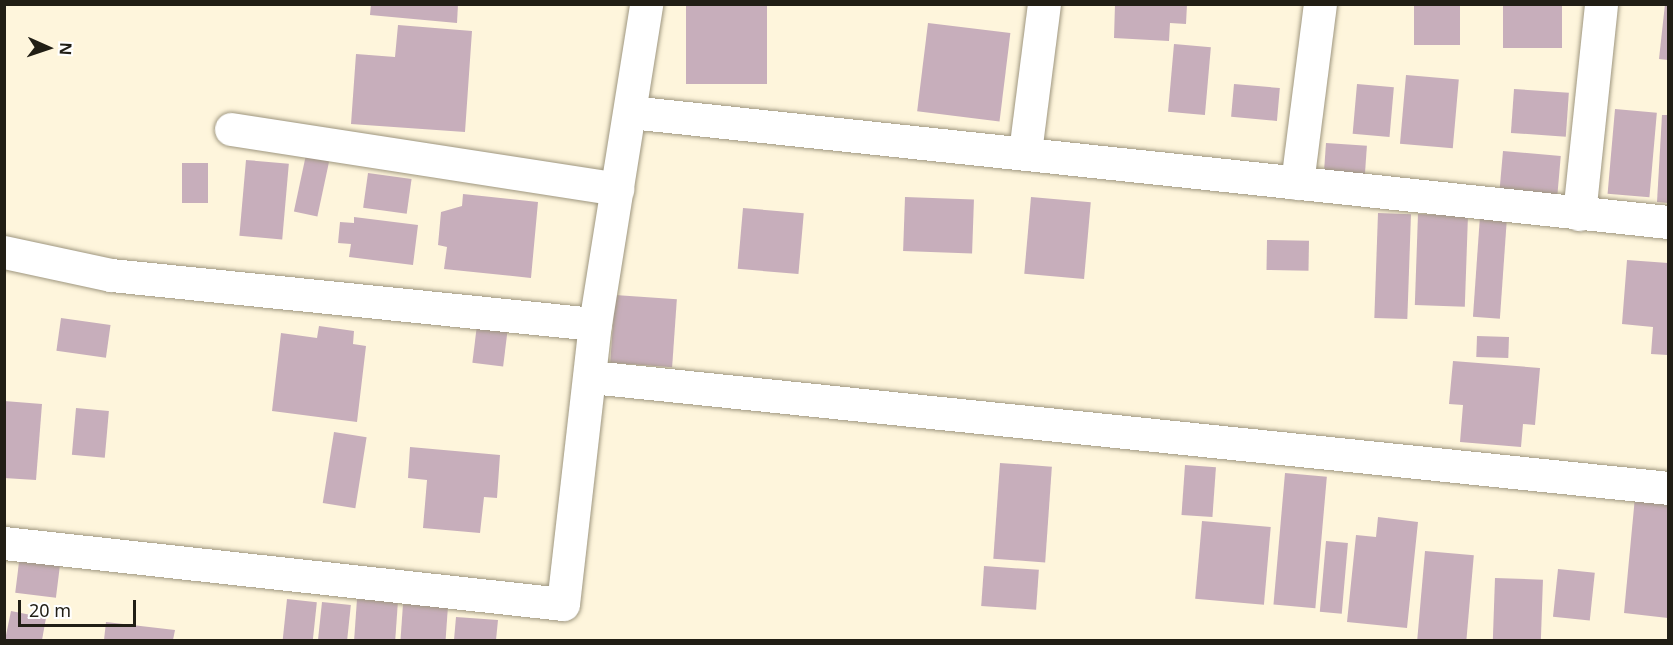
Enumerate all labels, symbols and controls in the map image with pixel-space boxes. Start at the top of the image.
north arrow [18,18,78,78]
text: N [55,42,77,56]
scale bar [21,588,140,626]
text: 20 m [29,598,71,622]

